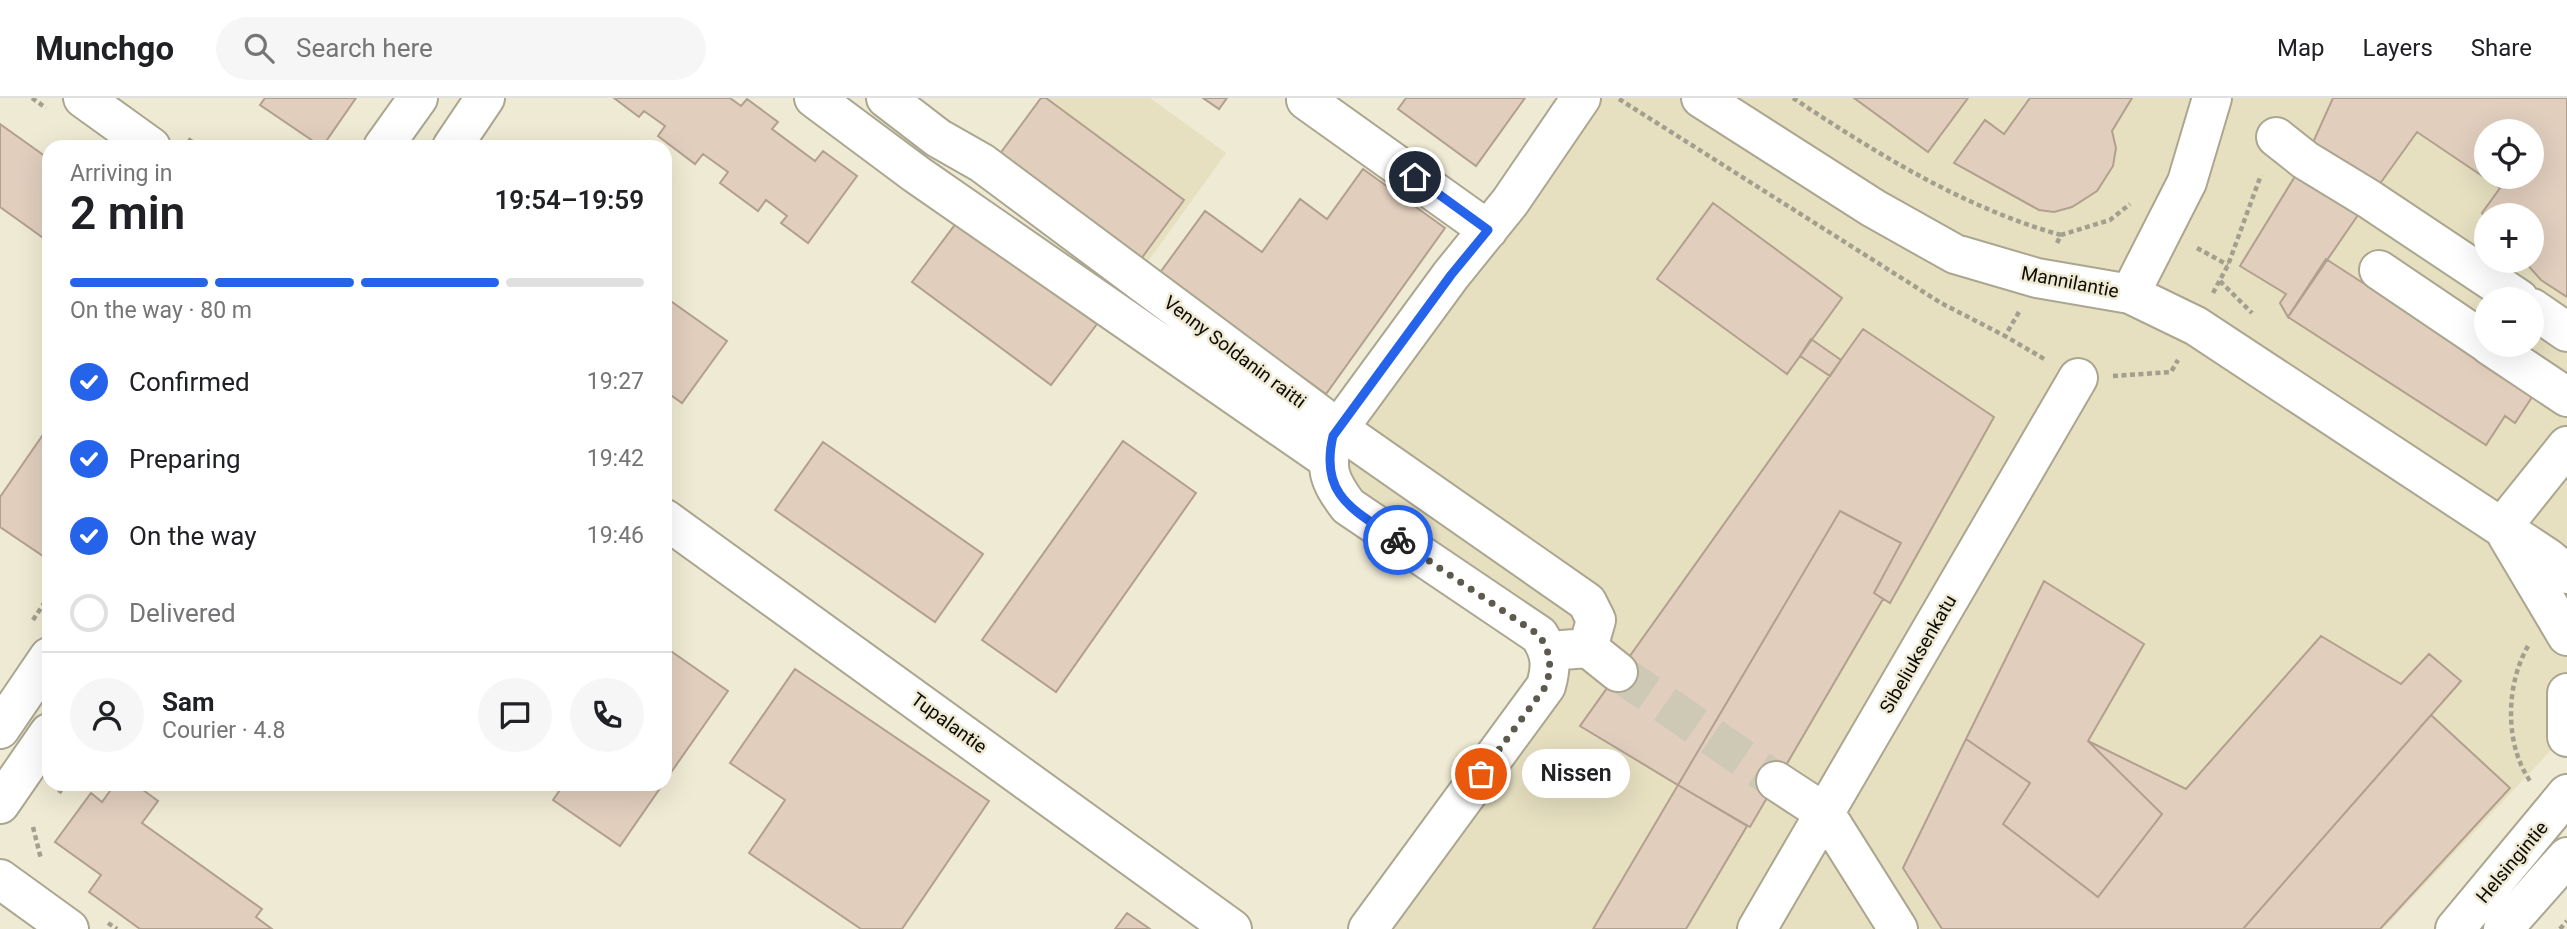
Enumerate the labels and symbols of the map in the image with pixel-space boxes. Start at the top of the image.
pin [1385,147,1445,207]
street label: Mannilantie [2019,261,2121,303]
street label: Venny Soldanin raitti [1159,291,1311,413]
courier [1363,505,1433,575]
street label: Sibeliuksenkatu [1875,591,1961,717]
street label: Tupalantie [907,688,991,758]
pin [1451,744,1511,804]
callout: Nissen [1523,750,1632,798]
street label: Helsingintie [2471,816,2553,908]

